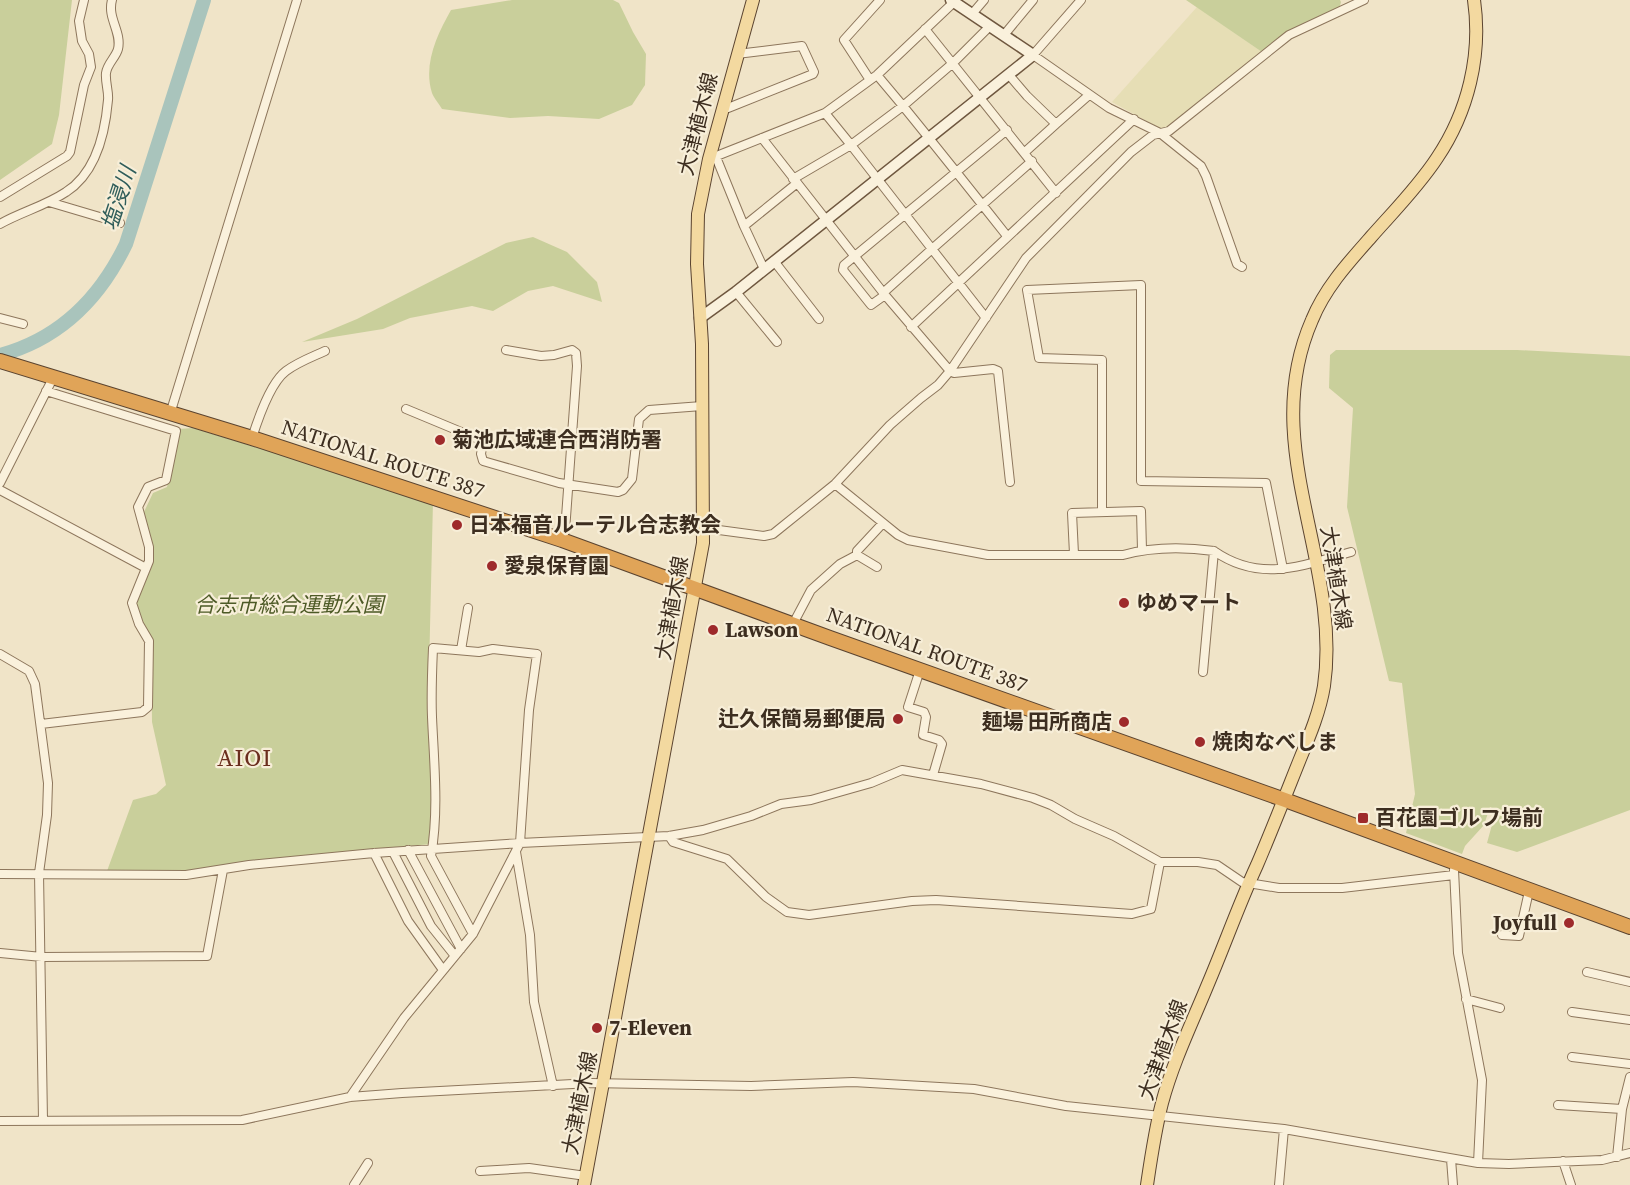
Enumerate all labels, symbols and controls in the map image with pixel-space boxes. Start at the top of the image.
street label: 大津植木線 [671,69,724,178]
water label: 塩浸川 [94,160,143,234]
street label: NATIONAL ROUTE 387 [278,412,488,505]
place label: 菊池広域連合西消防署 [452,425,662,454]
marker: 菊池広域連合西消防署 [433,433,447,447]
place label: 日本福音ルーテル合志教会 [469,510,721,539]
marker: 日本福音ルーテル合志教会 [450,518,464,532]
street label: 大津植木線 [1314,524,1359,632]
place label: 愛泉保育園 [504,551,609,580]
street label: 大津植木線 [648,554,695,662]
marker: 愛泉保育園 [485,559,499,573]
place label: ゆめマート [1136,588,1241,617]
park label: 合志市総合運動公園 [195,590,386,619]
marker: ゆめマート [1117,596,1131,610]
street label: NATIONAL ROUTE 387 [823,600,1032,699]
place label: Lawson [725,615,799,644]
marker: Lawson [706,623,720,637]
place label: 辻久保簡易郵便局 [718,704,886,733]
place label: 麺場 田所商店 [982,707,1112,736]
marker: 辻久保簡易郵便局 [891,712,905,726]
marker: 麺場 田所商店 [1117,715,1131,729]
place label: 焼肉なべしま [1212,727,1338,756]
marker: 焼肉なべしま [1193,735,1207,749]
district label: AIOI [217,741,273,774]
place label: 百花園ゴルフ場前 [1375,803,1543,832]
marker: 百花園ゴルフ場前 [1356,811,1370,825]
place label: Joyfull [1491,908,1557,937]
marker: Joyfull [1562,916,1576,930]
street label: 大津植木線 [1131,996,1194,1104]
place label: 7-Eleven [609,1013,692,1042]
marker: 7-Eleven [590,1021,604,1035]
street label: 大津植木線 [555,1049,604,1157]

